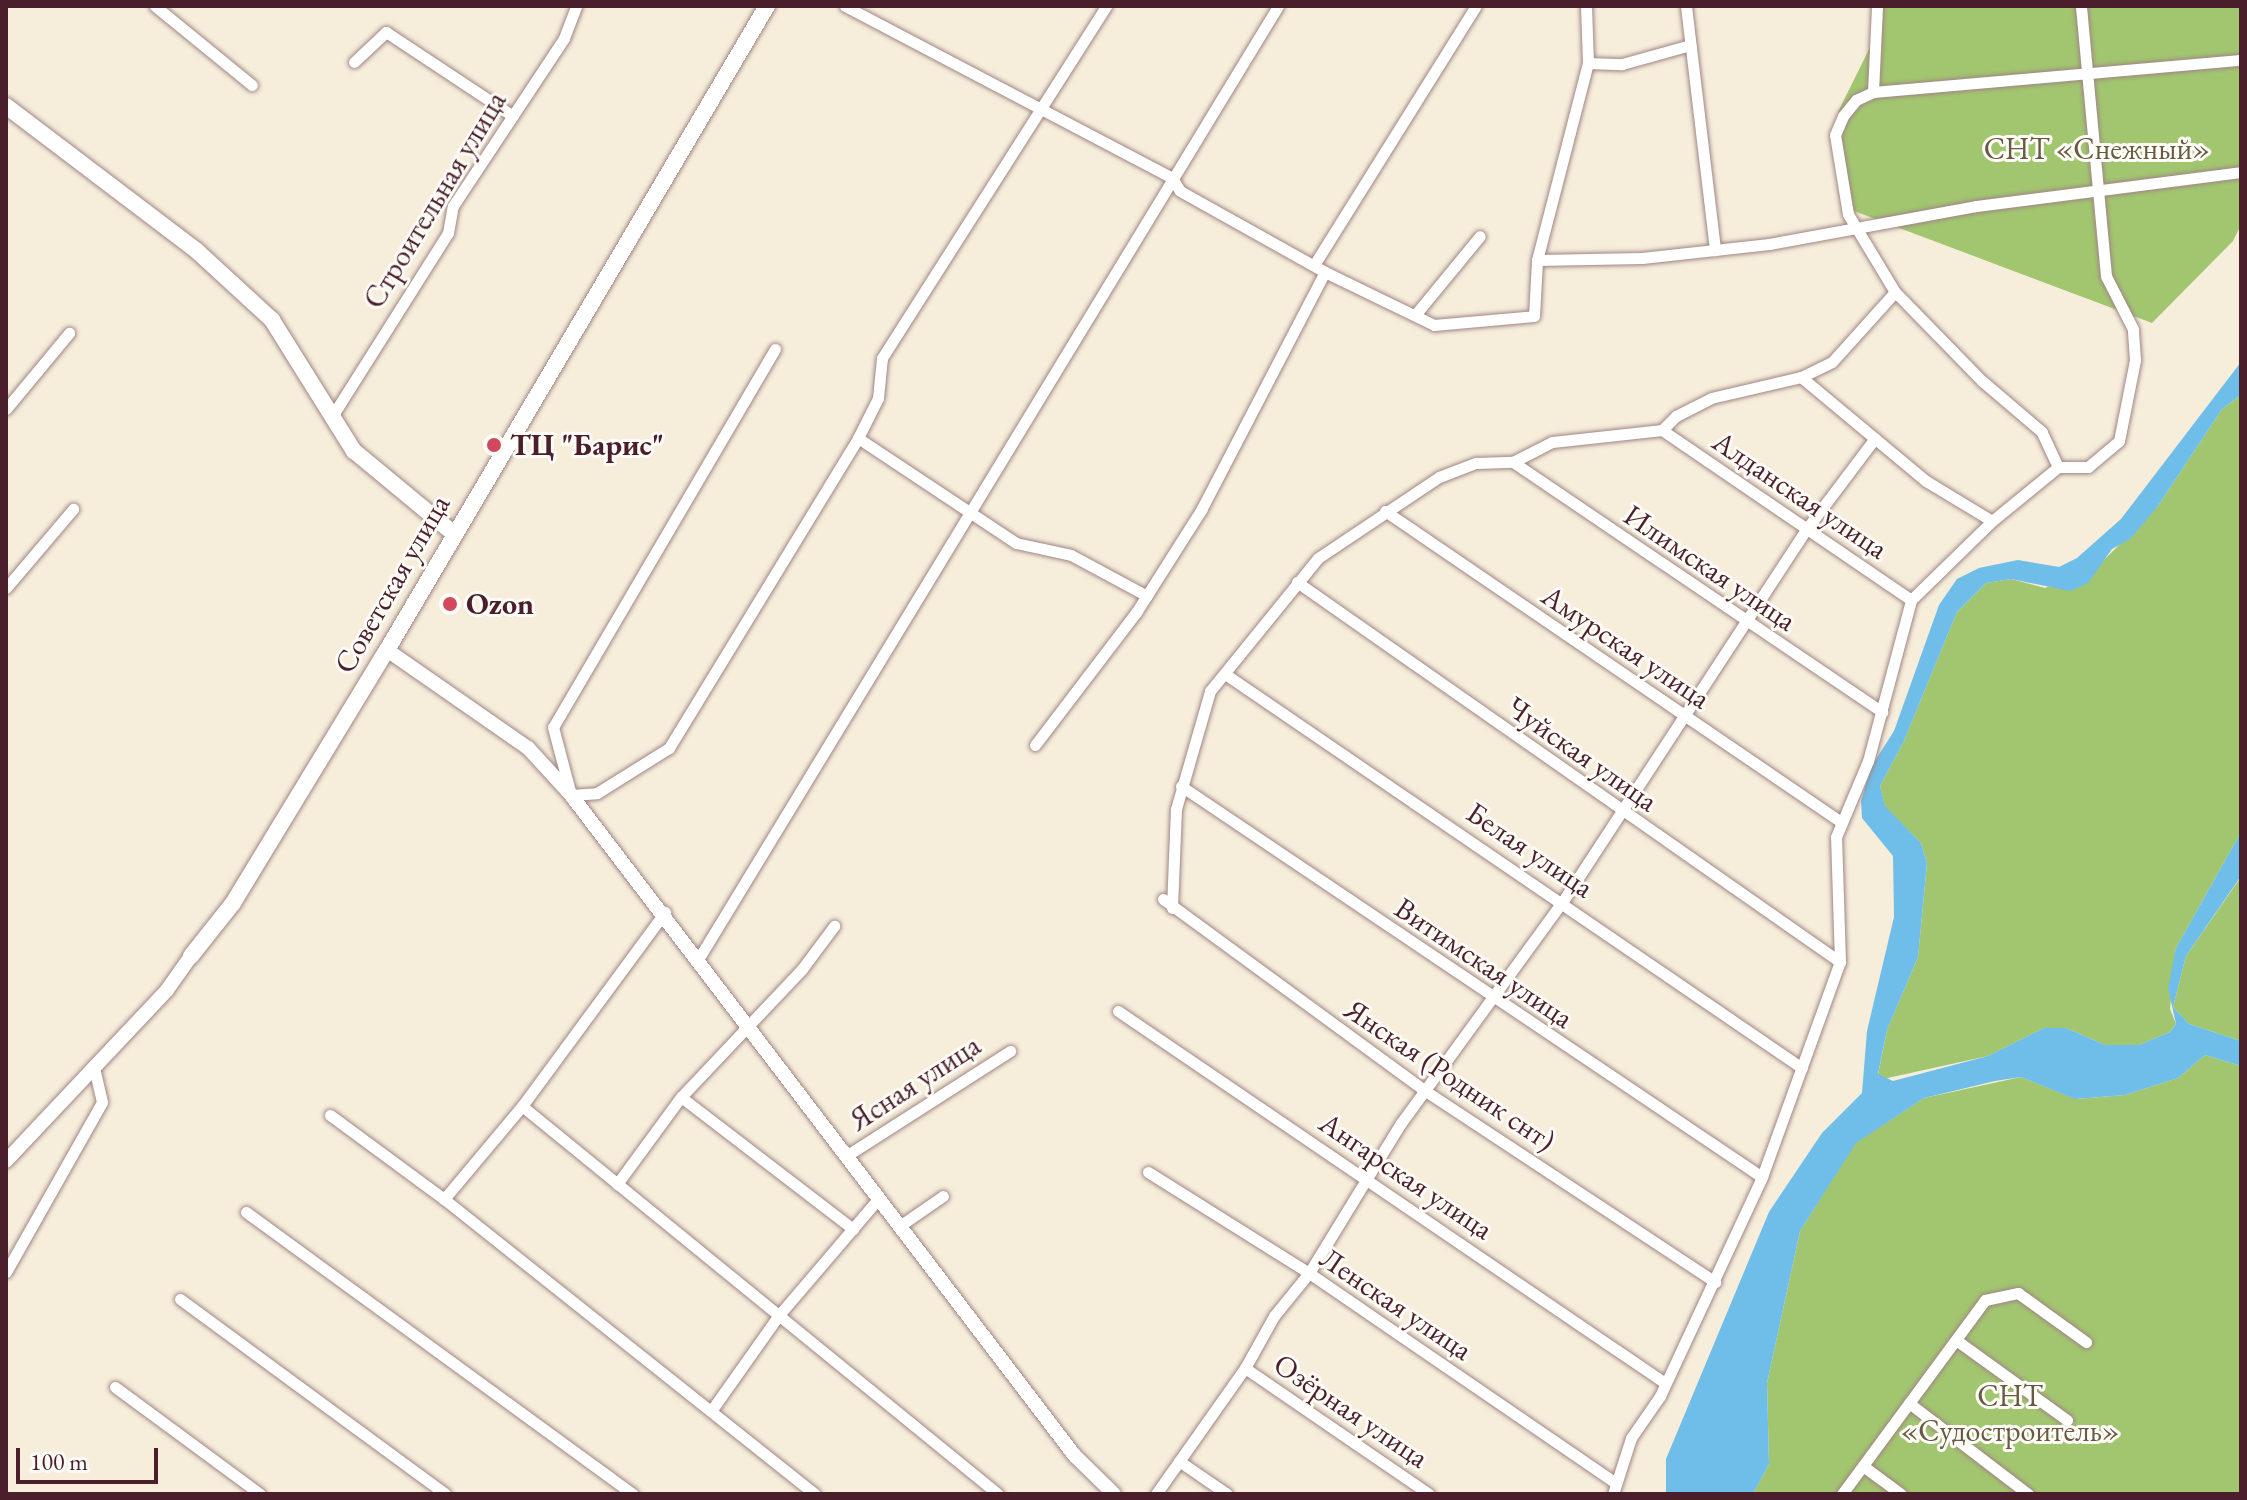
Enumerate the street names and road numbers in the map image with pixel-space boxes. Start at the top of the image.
street label: Строительная улица [356,85,514,315]
street label: Алданская улица [1706,423,1894,567]
street label: Советская улица [326,488,458,680]
street label: Илимская улица [1617,497,1803,639]
street label: Амурская улица [1535,577,1717,717]
street label: Чуйская улица [1499,689,1665,819]
street label: Белая улица [1460,794,1600,906]
street label: Витимская улица [1388,890,1580,1036]
street label: Янская (Родник снт) [1338,991,1562,1159]
street label: Ясная улица [843,1027,987,1139]
street label: Ангарская улица [1312,1105,1500,1247]
street label: Ленская улица [1313,1240,1479,1368]
street label: Озёрная улица [1267,1346,1435,1476]

